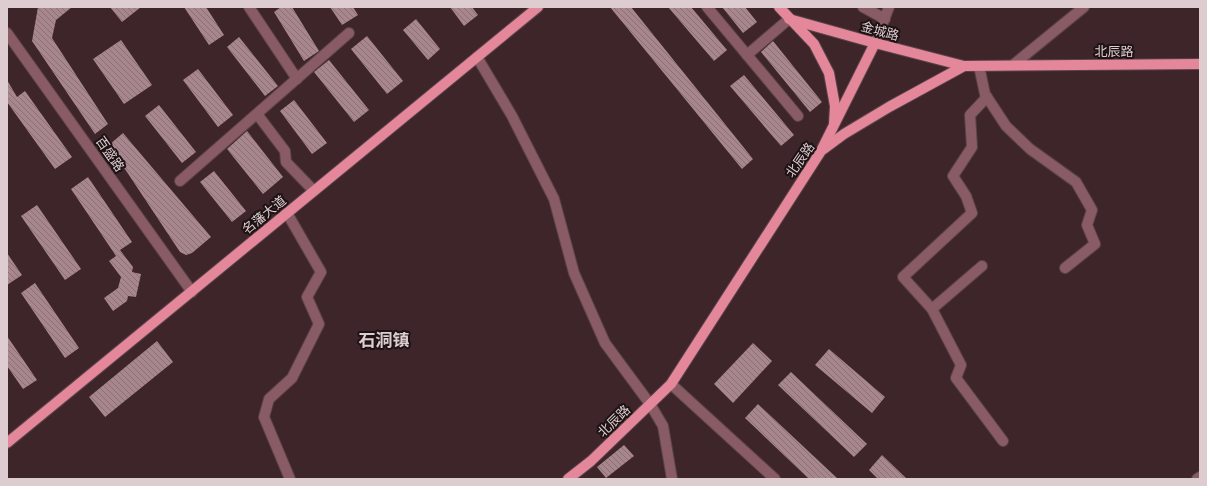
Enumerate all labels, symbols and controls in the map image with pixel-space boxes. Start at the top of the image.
street label: 金城路 [859,18,901,44]
street label: 北辰路 [1094,43,1134,60]
street label: 百盛路 [92,133,128,175]
street label: 北辰路 [782,139,818,181]
street label: 名藩大道 [238,192,290,238]
district label: 石洞镇 [359,329,410,351]
street label: 北辰路 [594,401,634,441]

